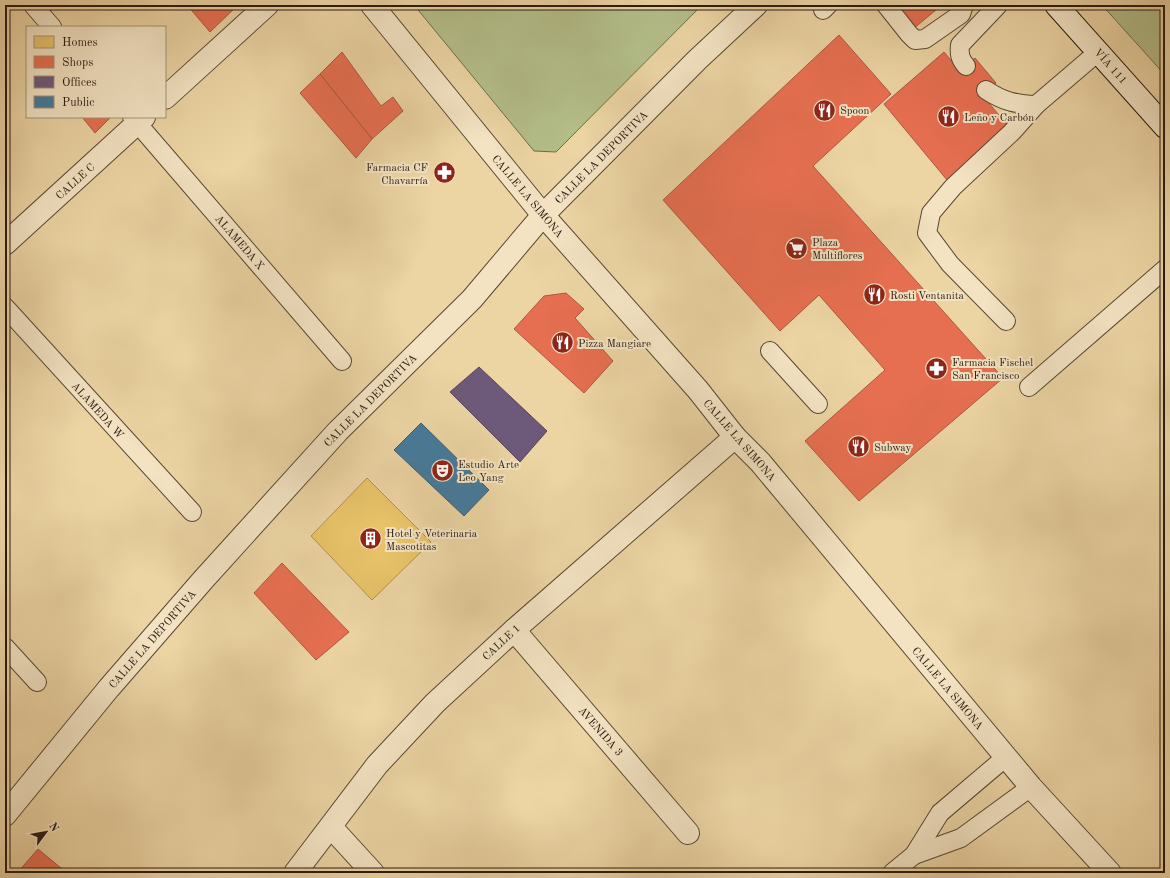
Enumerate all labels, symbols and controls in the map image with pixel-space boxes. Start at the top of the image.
legend [26,26,166,118]
text: Homes [62,37,98,49]
street label: VÍA 111 [1091,46,1130,87]
text: Shops [62,57,93,69]
text: Offices [62,77,97,89]
text: Public [62,97,94,109]
restaurant icon: Spoon [811,97,837,123]
restaurant icon: Leño y Carbón [935,104,961,130]
place label: Spoon [840,106,869,117]
street label: CALLE LA DEPORTIVA [554,109,651,207]
place label: Leño y Carbón [964,113,1034,124]
street label: CALLE LA SIMONA [489,154,565,241]
pharmacy icon: Farmacia CF Chavarría [431,160,457,186]
street label: CALLE C [54,162,98,202]
place label: Farmacia CF Chavarría [366,163,429,187]
street label: ALAMEDA X [212,213,266,272]
supermarket icon: Plaza Multiflores [783,235,809,261]
place label: Plaza Multiflores [812,238,863,262]
restaurant icon: Rosti Ventanita [861,282,887,308]
place label: Rosti Ventanita [890,291,964,302]
restaurant icon: Pizza Mangiare [550,330,576,356]
place label: Pizza Mangiare [578,339,651,350]
street label: CALLE LA DEPORTIVA [323,352,420,450]
pharmacy icon: Farmacia Fischel San Francisco [924,355,950,381]
place label: Farmacia Fischel San Francisco [952,358,1033,382]
street label: ALAMEDA W [69,381,125,442]
street label: CALLE LA SIMONA [701,398,778,484]
restaurant icon: Subway [845,434,871,460]
place label: Subway [874,443,912,454]
theatre icon: Estudio Arte Leo Yang [429,457,455,483]
place label: Estudio Arte Leo Yang [458,460,519,484]
building icon: Hotel y Veterinaria Mascotitas [358,526,384,552]
place label: Hotel y Veterinaria Mascotitas [386,529,478,553]
street label: CALLE LA DEPORTIVA [108,588,199,691]
street label: CALLE 1 [481,623,523,663]
street label: CALLE LA SIMONA [909,646,985,733]
street label: AVENIDA 3 [576,705,624,759]
north arrow [26,812,66,852]
text: N [46,821,60,834]

